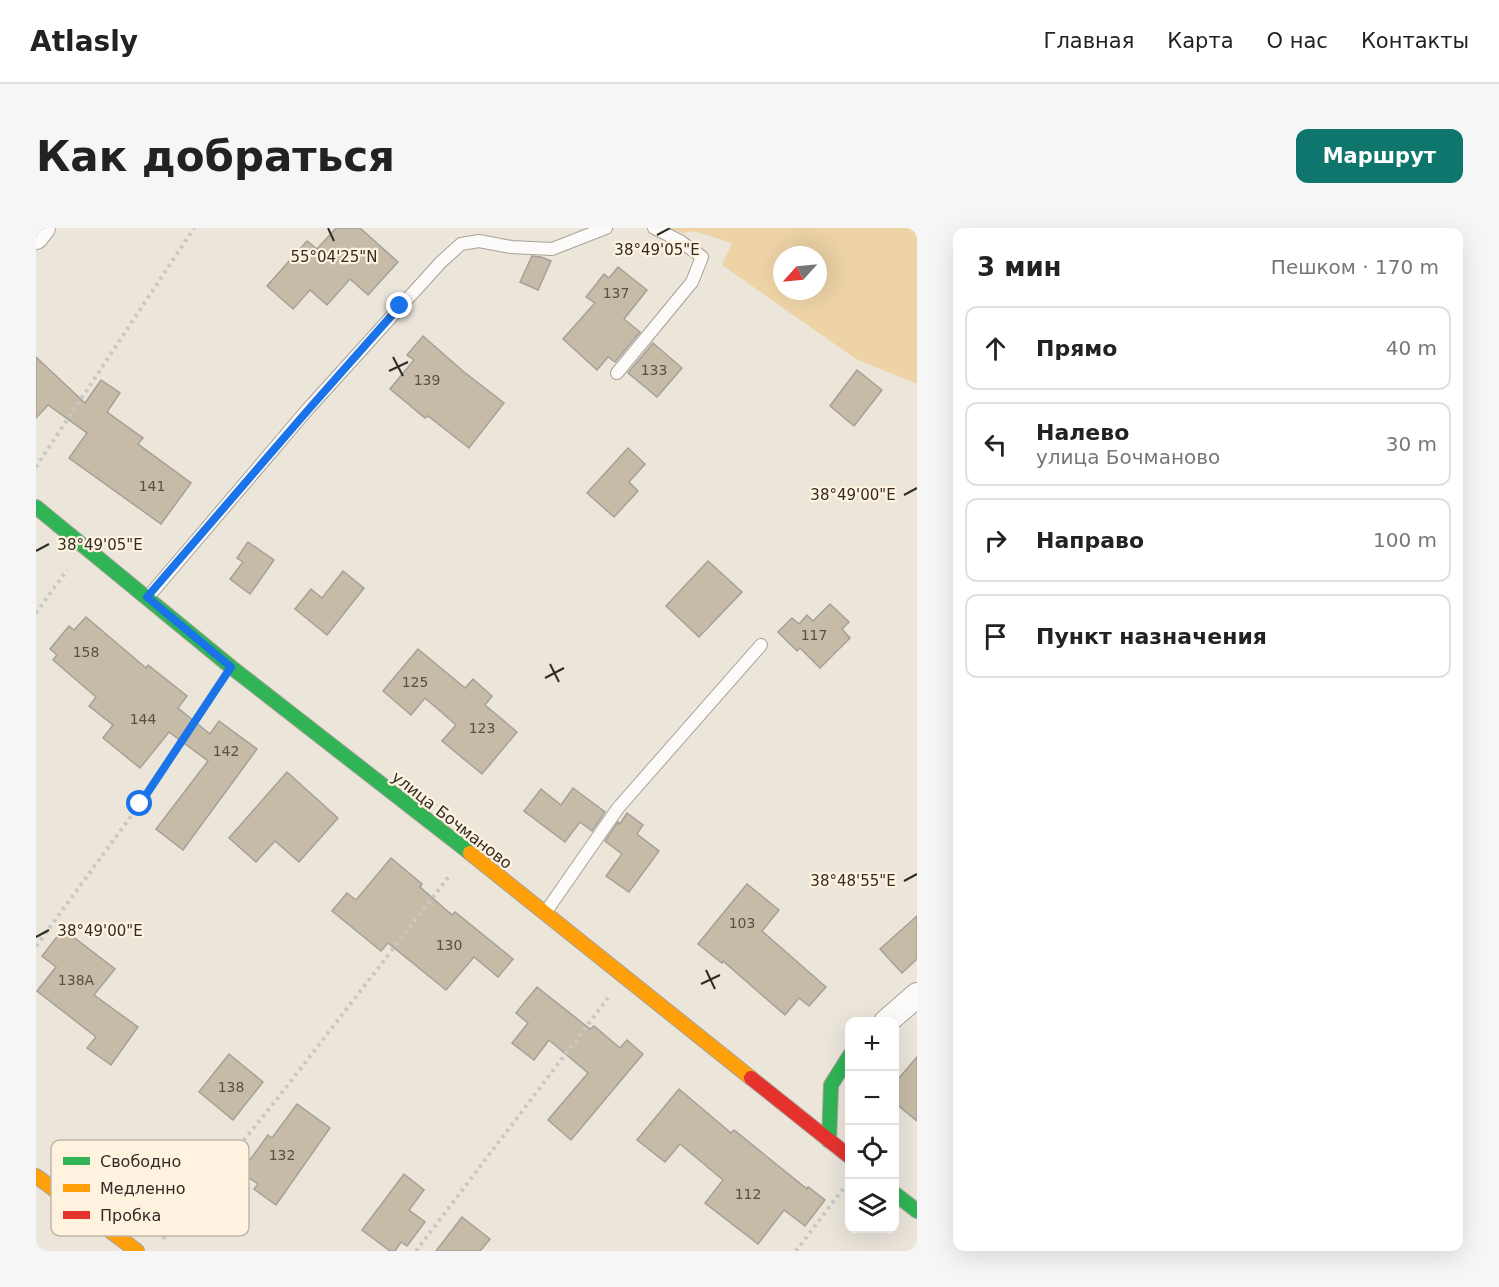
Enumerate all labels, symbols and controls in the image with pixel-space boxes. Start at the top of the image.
text: Atlasly [30,25,138,58]
text: Главная [1044,29,1134,53]
text: Карта [1167,29,1234,53]
text: О нас [1267,29,1328,53]
text: Контакты [1361,29,1469,53]
button: Маршрут [1296,129,1463,183]
text: Как добраться [36,132,395,181]
text: 38°49'05"E [614,241,700,259]
north arrow [773,246,827,300]
text: 55°04'25"N [290,248,378,266]
text: 3 мин [977,252,1062,282]
text: Пешком · 170 m [1271,255,1439,279]
house number: 137 [603,285,629,301]
route end [386,292,412,318]
icon: ahead [979,332,1012,365]
text: Прямо [1036,336,1117,361]
text: 40 m [1386,336,1437,360]
house number: 133 [641,362,667,378]
house number: 139 [414,372,440,388]
text: Налево [1036,420,1129,445]
icon: left [979,428,1012,461]
text: 30 m [1386,432,1437,456]
text: улица Бочманово [1036,445,1220,469]
house number: 141 [139,478,165,494]
text: 38°49'00"E [810,486,896,504]
icon: right [979,524,1012,557]
text: Направо [1036,528,1144,553]
text: 100 m [1373,528,1437,552]
text: 38°49'05"E [57,536,143,554]
icon: arrive [979,620,1012,653]
text: Пункт назначения [1036,624,1267,649]
house number: 117 [801,627,827,643]
house number: 158 [73,644,99,660]
house number: 125 [402,674,428,690]
house number: 144 [130,711,156,727]
house number: 123 [469,720,495,736]
house number: 142 [213,743,239,759]
street label: улица Бочманово [388,767,516,873]
route start [126,790,152,816]
text: 38°48'55"E [810,872,896,890]
house number: 103 [729,915,755,931]
text: 38°49'00"E [57,922,143,940]
house number: 130 [436,937,462,953]
house number: 138А [58,972,95,988]
map controls [845,1017,899,1233]
button: + [845,1017,899,1071]
button: − [845,1071,899,1125]
house number: 138 [218,1079,244,1095]
button: locate [845,1125,899,1179]
legend [51,1140,249,1236]
house number: 132 [269,1147,295,1163]
text: Свободно [100,1152,181,1171]
text: Медленно [100,1179,186,1198]
button: layers [845,1179,899,1233]
house number: 112 [735,1186,761,1202]
text: Пробка [100,1206,161,1225]

